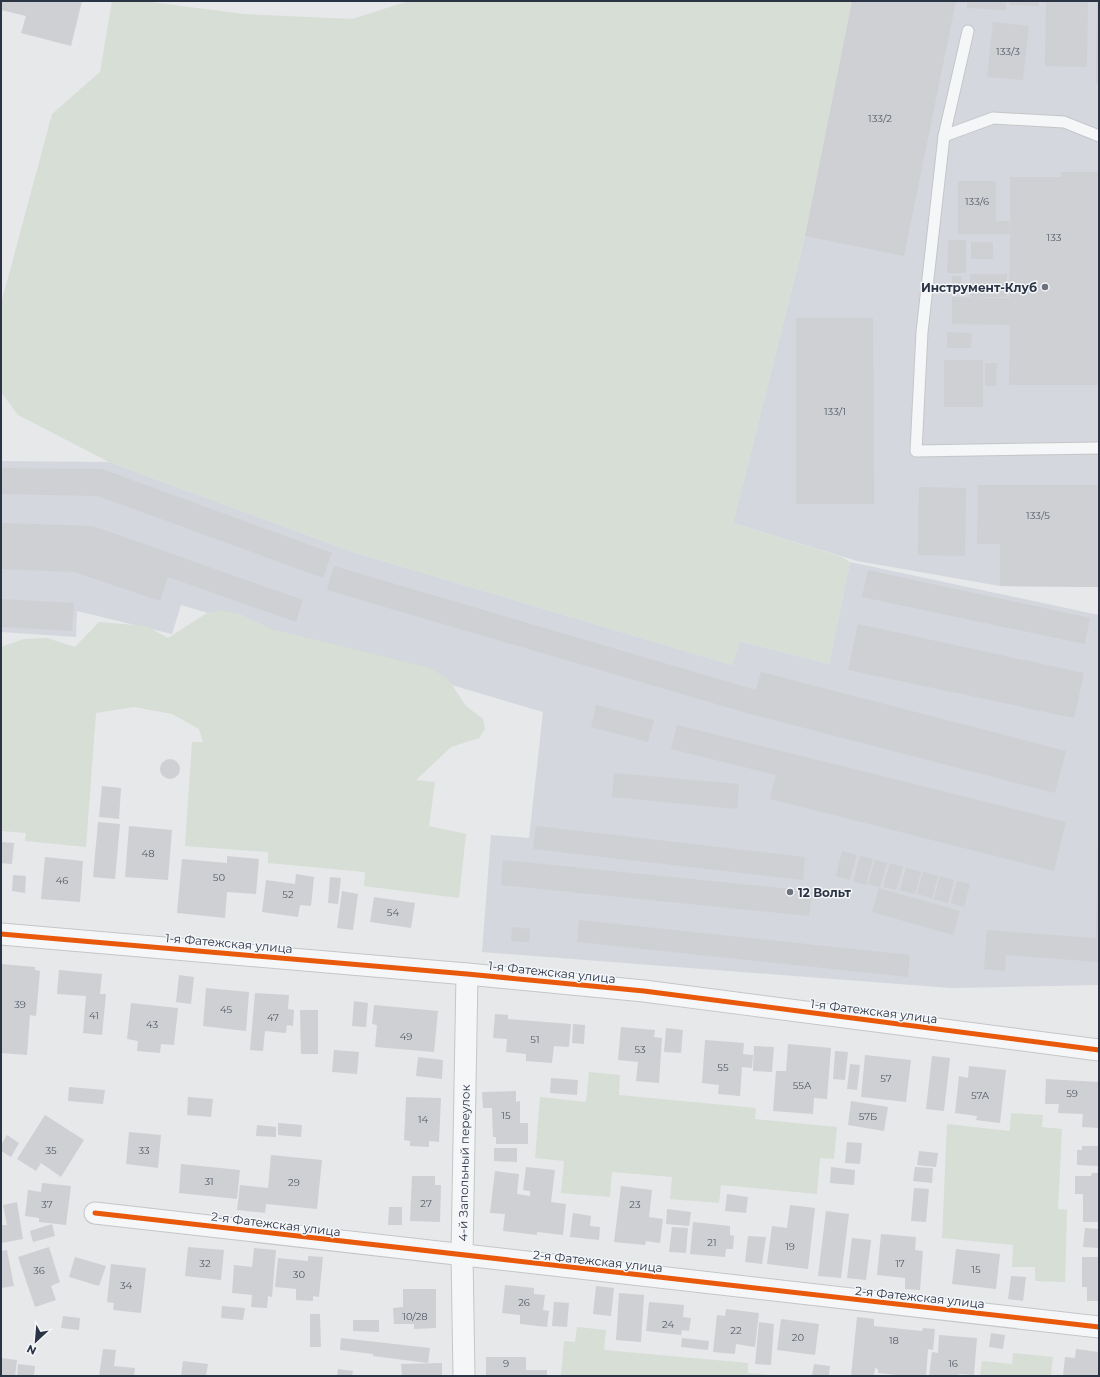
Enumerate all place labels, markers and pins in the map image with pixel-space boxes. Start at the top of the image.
place label: Инструмент-Клуб [921,280,1037,295]
marker: Инструмент-Клуб [1040,282,1050,292]
place label: 12 Вольт [798,885,852,900]
marker: 12 Вольт [785,887,795,897]

